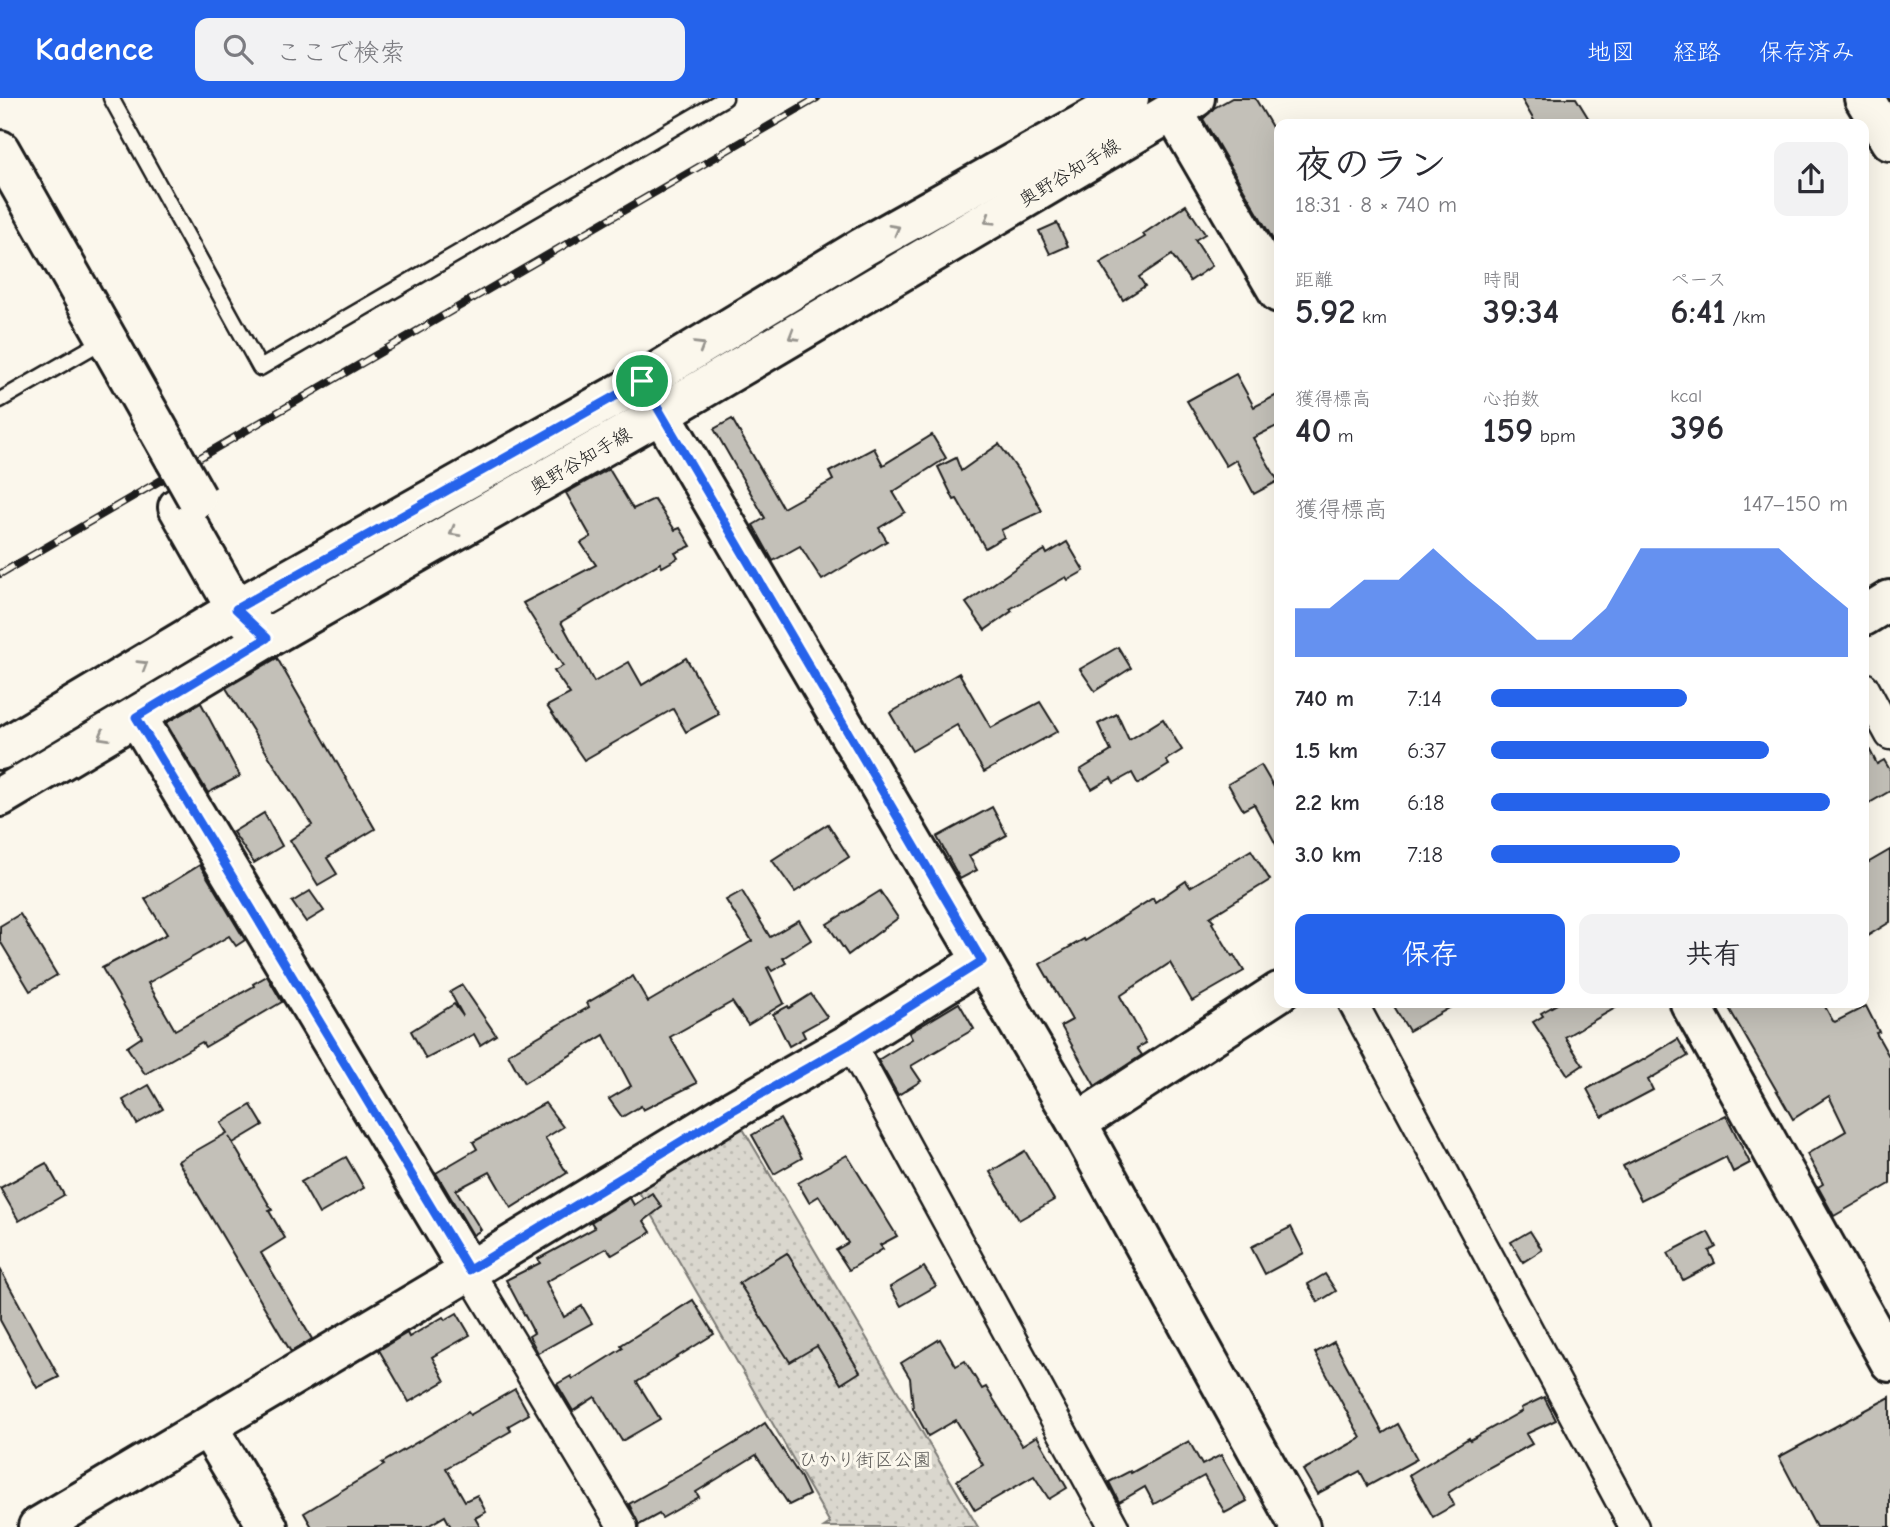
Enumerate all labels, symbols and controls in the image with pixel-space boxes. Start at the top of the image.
search box [195,18,685,81]
text: Kadence [35,30,153,68]
icon: search [219,30,257,68]
text: ここで検索 [275,38,405,68]
text: 地図 [1587,38,1635,66]
text: 経路 [1673,38,1721,66]
text: 保存済み [1759,38,1855,66]
street label: 奥野谷知手線 [1015,134,1124,212]
button: share [1774,142,1848,216]
text: 夜のラン [1295,143,1447,187]
text: 18:31 · 8 × 740 m [1295,191,1457,218]
one-way arrow [983,212,996,225]
one-way arrow [888,224,901,237]
text: 距離 [1295,269,1333,291]
text: 時間 [1483,269,1521,291]
text: ペース [1670,269,1726,291]
text: 5.92 [1295,291,1356,332]
text: 39:34 [1483,291,1559,332]
text: 6:41 [1670,291,1726,332]
text: km [1356,306,1387,328]
text: /km [1726,306,1766,328]
one-way arrow [787,327,800,340]
one-way arrow [693,341,706,354]
pin [612,351,672,411]
icon: arrive [623,362,661,400]
text: kcal [1670,385,1702,407]
text: 獲得標高 [1295,388,1371,410]
text: 心拍数 [1483,388,1540,410]
text: 396 [1670,407,1724,448]
text: 40 [1295,410,1331,451]
text: 159 [1483,410,1533,451]
street label: 奥野谷知手線 [526,423,635,499]
text: m [1331,425,1354,447]
text: bpm [1533,425,1576,447]
text: 147–150 m [1743,490,1848,517]
text: 獲得標高 [1295,496,1387,523]
one-way arrow [449,523,462,536]
one-way arrow [135,660,148,673]
text: 740 m [1295,685,1354,712]
text: 7:14 [1407,685,1442,712]
one-way arrow [98,728,111,741]
text: 1.5 km [1295,737,1358,764]
text: 6:37 [1407,737,1446,764]
text: 2.2 km [1295,789,1360,816]
text: 6:18 [1407,789,1445,816]
text: 3.0 km [1295,841,1361,868]
text: 7:18 [1407,841,1443,868]
button: 保存 [1295,914,1565,994]
button: 共有 [1579,914,1848,994]
park label: ひかり街区公園 [798,1449,932,1471]

